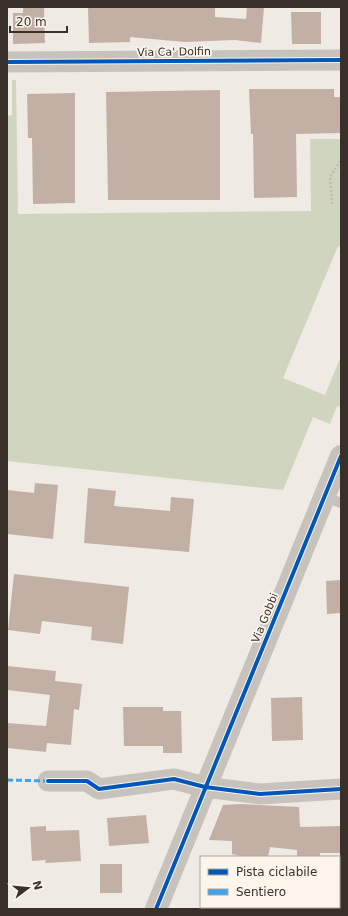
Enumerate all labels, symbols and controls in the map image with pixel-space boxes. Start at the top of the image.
scale bar [10,8,67,34]
text: 20 m [16,15,47,29]
street label: Via Ca' Dolfin [137,45,211,59]
street label: Via Gobbi [249,591,281,645]
legend [200,856,340,908]
text: Pista ciclabile [236,865,317,879]
north arrow [8,868,48,908]
text: N [30,879,45,892]
text: Sentiero [236,885,286,899]

